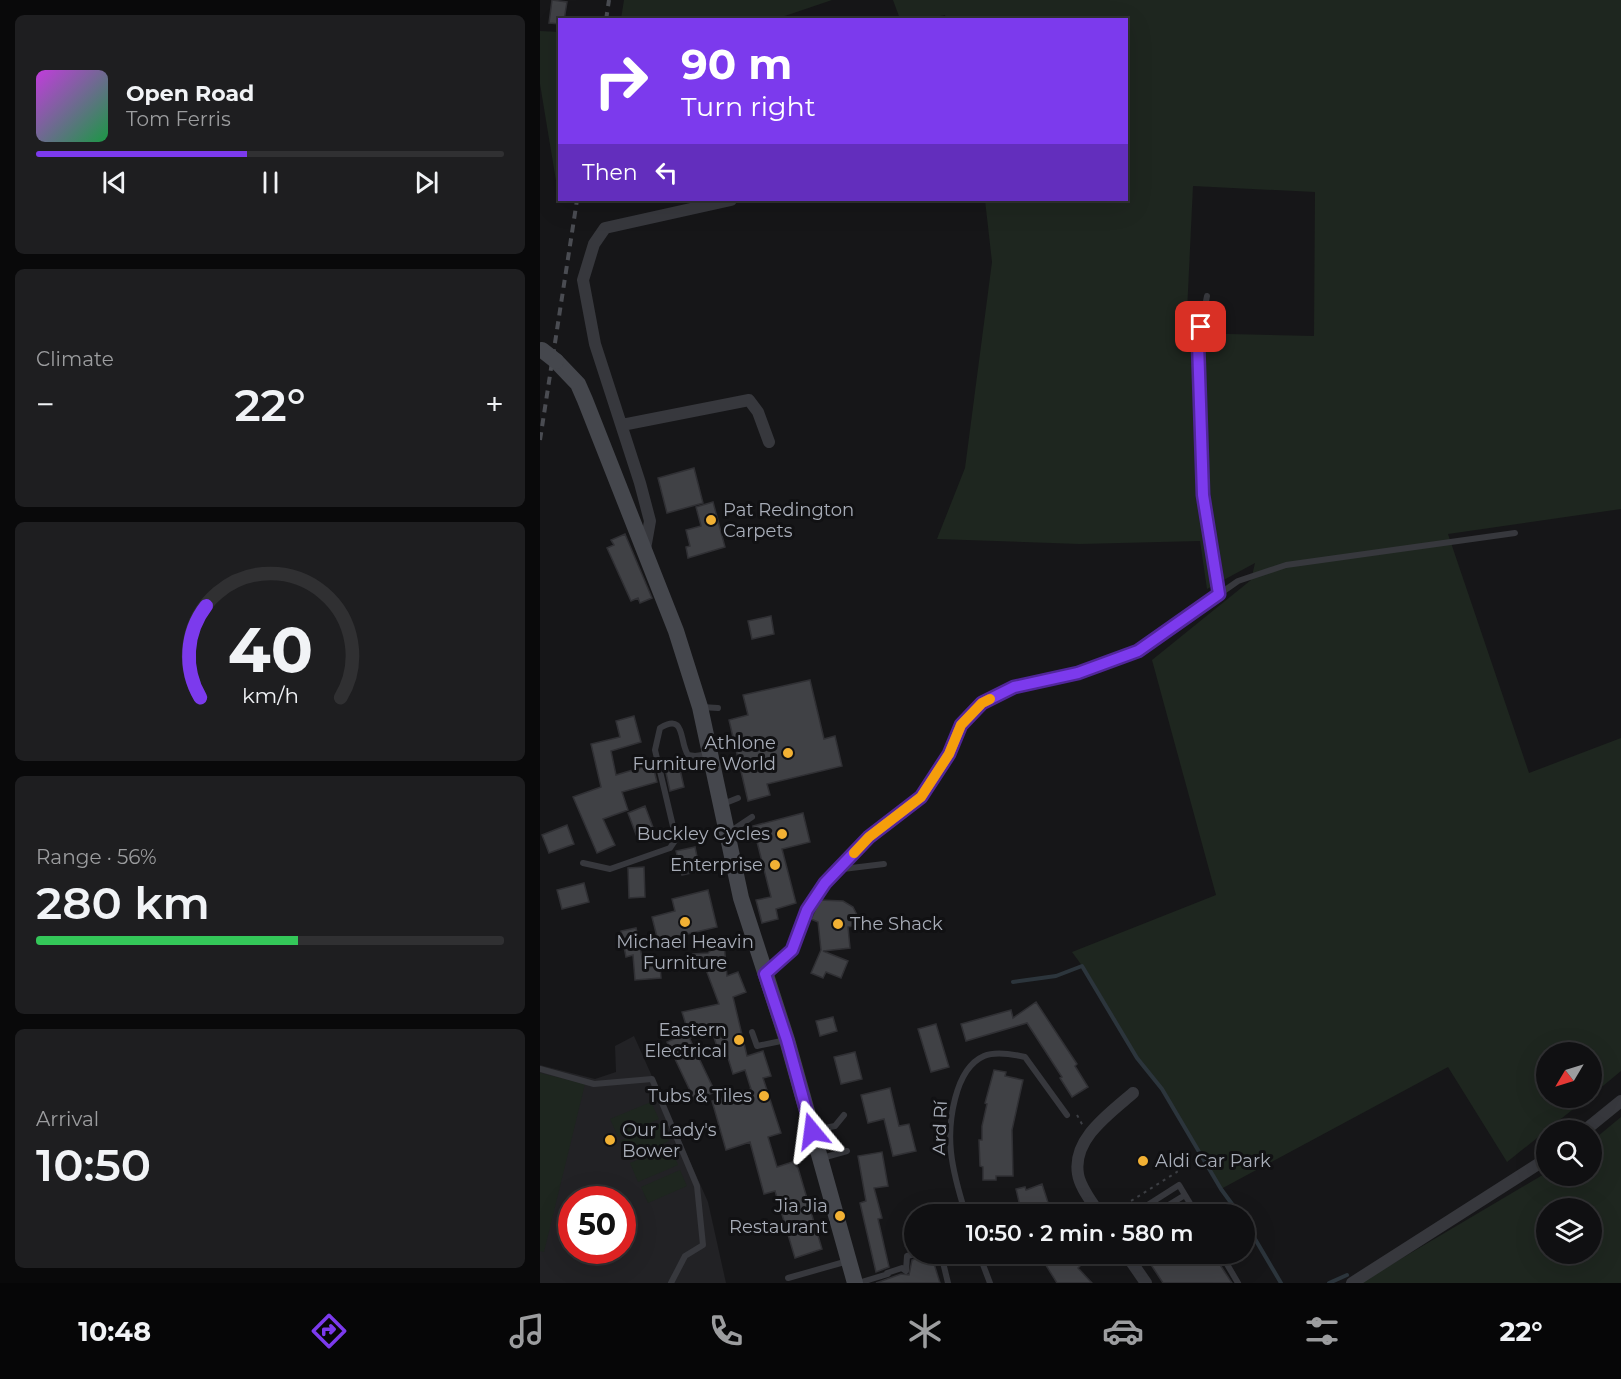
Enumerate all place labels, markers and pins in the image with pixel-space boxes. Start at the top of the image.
pin [1175,301,1226,352]
place label: Pat Redington Carpets [723,499,854,542]
marker: Pat Redington Carpets [704,513,718,527]
place label: Athlone Furniture World [632,732,776,775]
marker: Athlone Furniture World [781,746,795,760]
place label: Buckley Cycles [637,823,770,845]
marker: Buckley Cycles [775,827,789,841]
place label: Enterprise [670,854,763,876]
marker: Enterprise [768,858,782,872]
place label: The Shack [850,913,943,935]
marker: Michael Heavin Furniture [678,915,692,929]
marker: The Shack [831,917,845,931]
place label: Michael Heavin Furniture [616,931,754,974]
place label: Eastern Electrical [644,1019,727,1062]
marker: Eastern Electrical [732,1033,746,1047]
place label: Tubs & Tiles [648,1085,752,1107]
marker: Tubs & Tiles [757,1089,771,1103]
place label: Our Lady's Bower [622,1119,717,1162]
marker: Our Lady's Bower [603,1133,617,1147]
place label: Aldi Car Park [1155,1150,1271,1172]
marker: Aldi Car Park [1136,1154,1150,1168]
place label: Jia Jia Restaurant [729,1195,828,1238]
marker: Jia Jia Restaurant [833,1209,847,1223]

